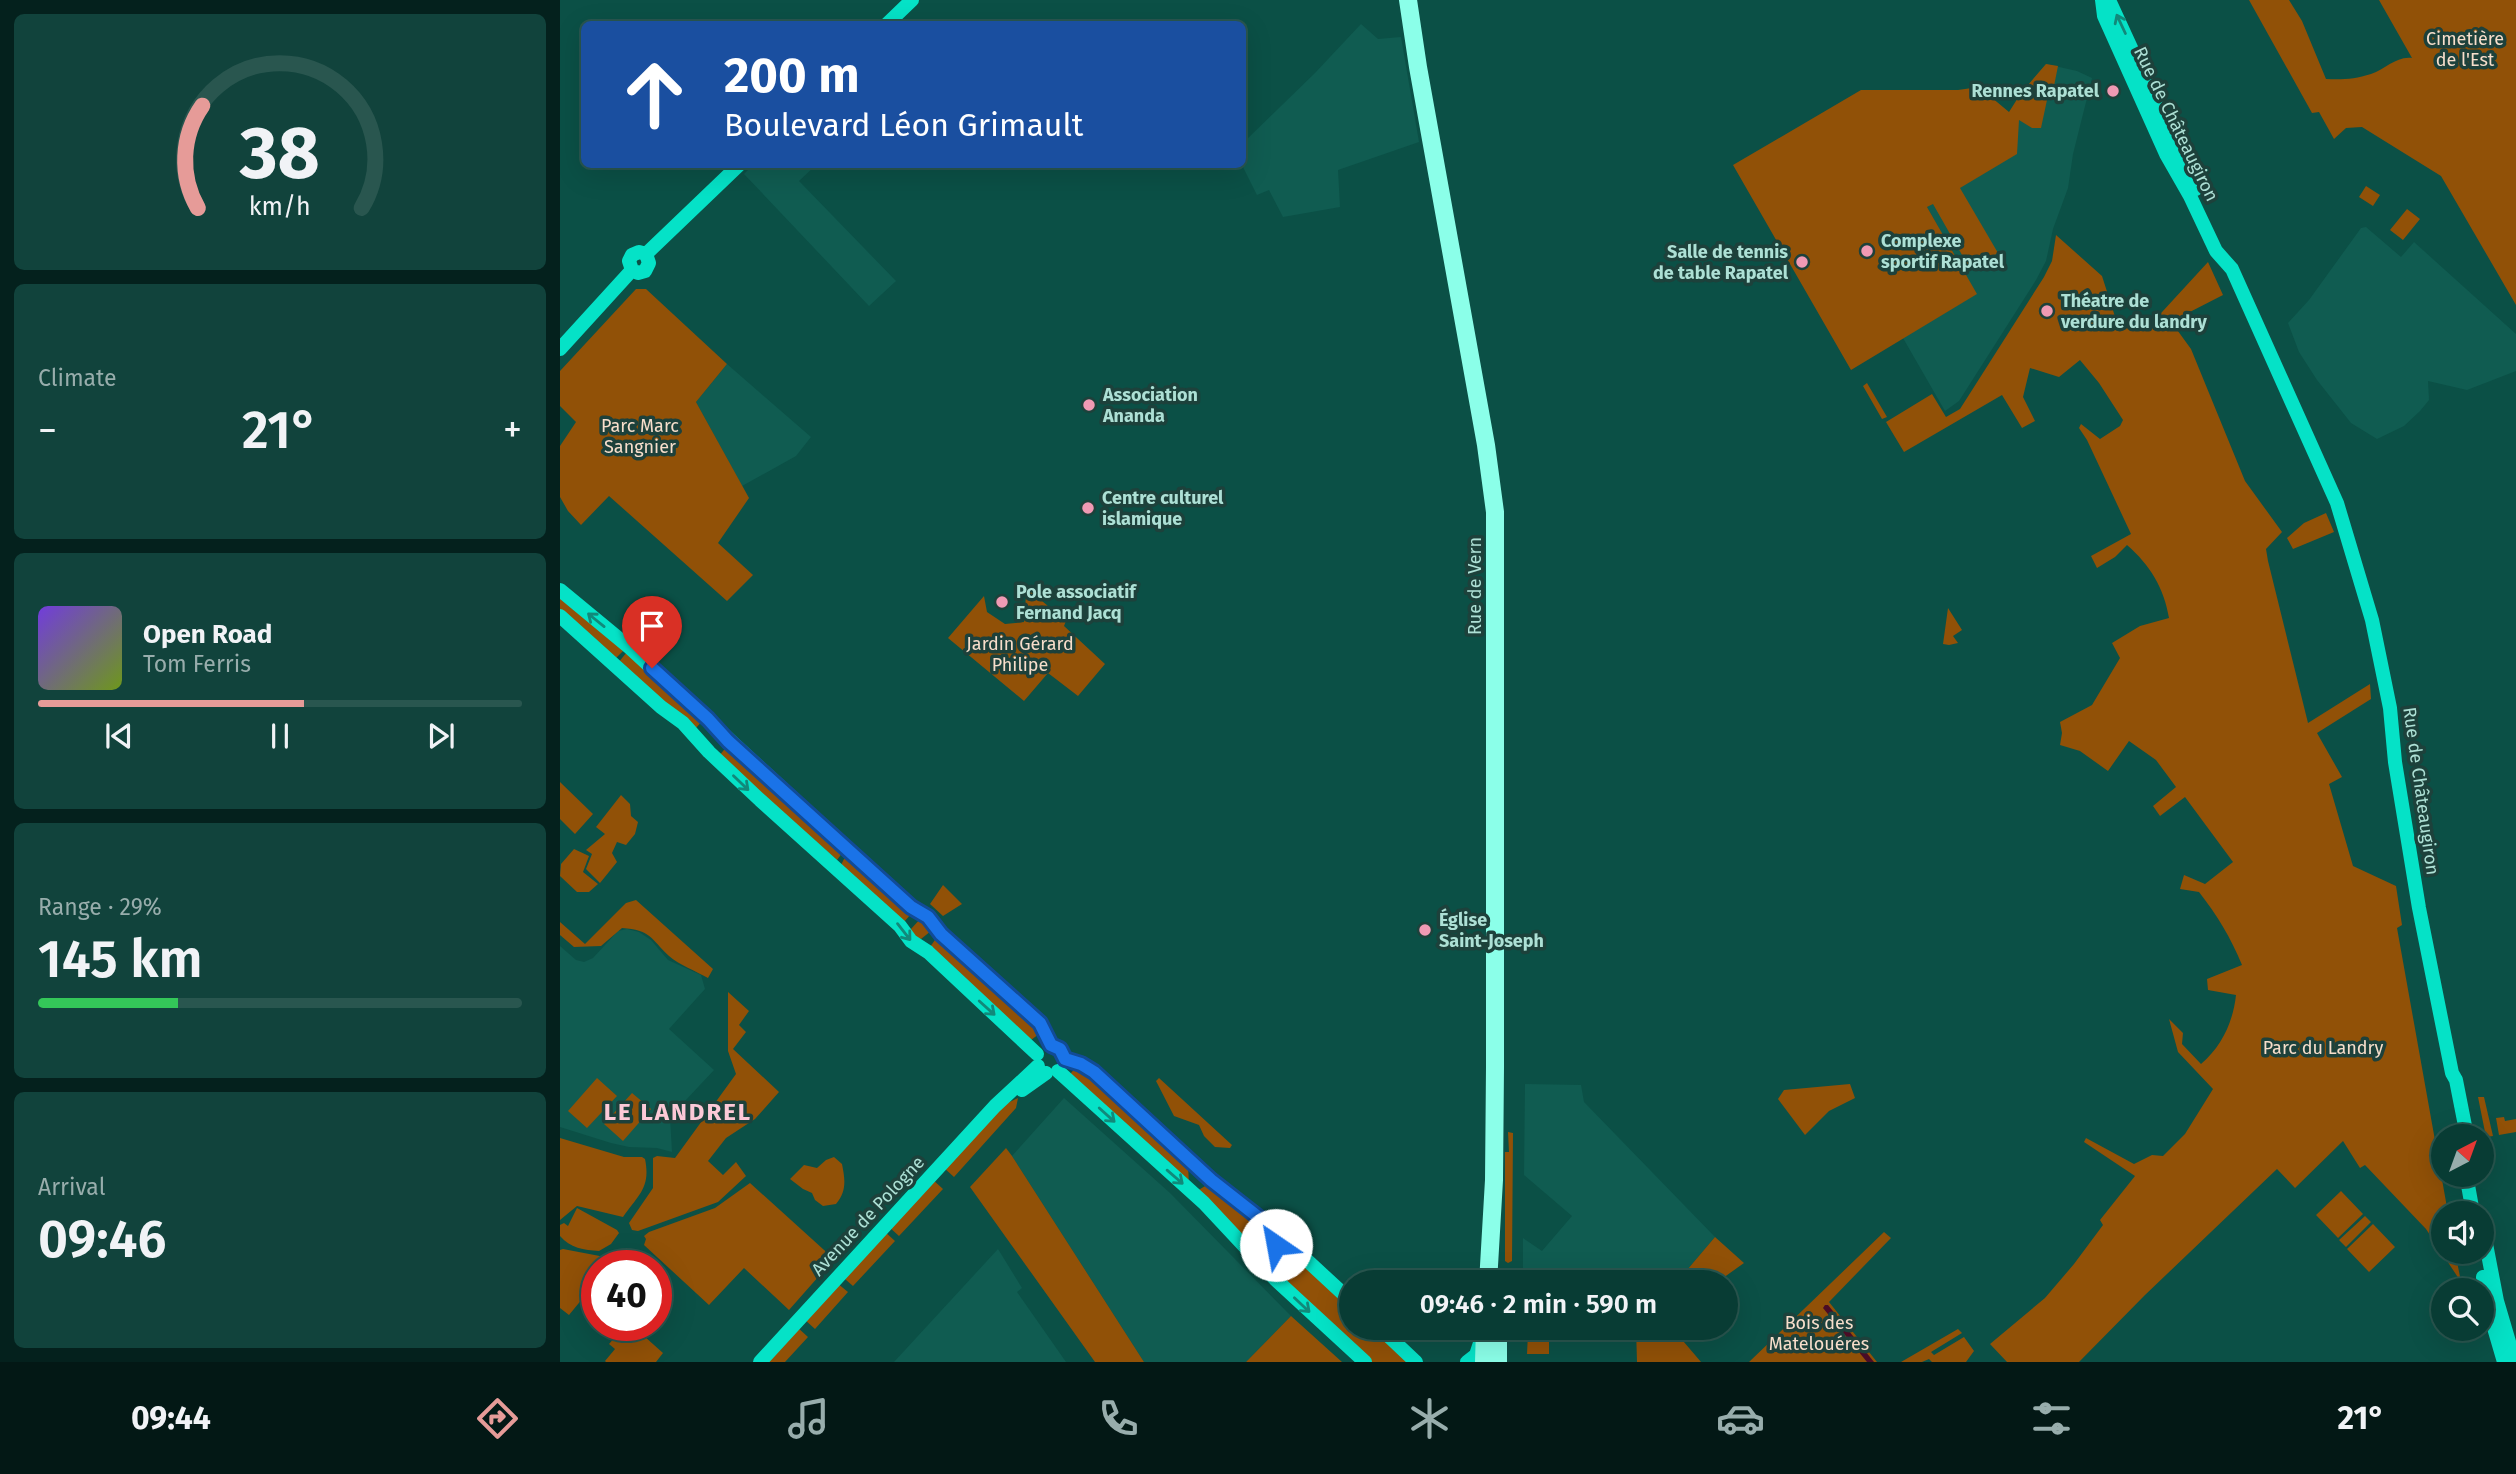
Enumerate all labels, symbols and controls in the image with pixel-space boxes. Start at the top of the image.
one-way arrow [2114,14,2127,35]
park label: Cimetière de l'Est [2426,28,2504,71]
street label: Rue de Châteaugiron [2129,43,2223,205]
text: 200 m [724,46,860,105]
icon: ahead [609,49,700,140]
place label: Rennes Rapatel [1971,80,2100,102]
marker: Rennes Rapatel [2105,83,2121,99]
text: Boulevard Léon Grimault [724,106,1083,144]
text: 38 [239,110,320,197]
text: km/h [249,192,311,222]
place label: Complexe sportif Rapatel [1881,230,2005,273]
place label: Salle de tennis de table Rapatel [1653,241,1789,284]
marker: Complexe sportif Rapatel [1859,243,1875,259]
marker: Salle de tennis de table Rapatel [1794,254,1810,270]
place label: Théatre de verdure du landry [2060,290,2208,333]
marker: Théatre de verdure du landry [2039,303,2055,319]
text: Climate [38,364,117,392]
place label: Association Ananda [1102,384,1198,427]
marker: Association Ananda [1081,397,1097,413]
text: 21° [242,399,318,462]
text: − [38,407,57,453]
text: + [503,407,522,453]
park label: Parc Marc Sangnier [601,415,679,458]
place label: Centre culturel islamique [1102,487,1224,530]
marker: Centre culturel islamique [1080,500,1096,516]
street label: Rue de Vern [1464,537,1486,635]
place label: Pole associatif Fernand Jacq [1016,581,1137,624]
marker: Pole associatif Fernand Jacq [994,594,1010,610]
pin [622,596,682,668]
icon: arrive [633,607,671,645]
one-way arrow [587,612,605,628]
text: Open Road [143,619,272,650]
park label: Jardin Gérard Philipe [966,633,1074,676]
text: Tom Ferris [143,650,251,678]
street label: Rue de Châteaugiron [2398,706,2444,876]
icon: previous [100,717,138,755]
icon: pause [261,717,299,755]
icon: next [422,717,460,755]
one-way arrow [732,775,750,791]
text: Range · 29% [38,893,162,921]
place label: Église Saint-Joseph [1439,908,1544,952]
one-way arrow [896,922,911,941]
marker: Église Saint-Joseph [1417,922,1433,938]
text: 145 km [38,928,203,991]
one-way arrow [978,999,995,1016]
park label: Parc du Landry [2263,1037,2384,1059]
district label: LE LANDREL [604,1098,752,1126]
one-way arrow [1098,1107,1115,1124]
north arrow [2431,1124,2494,1186]
map controls [2431,1124,2494,1341]
street label: Avenue de Pologne [807,1152,929,1280]
one-way arrow [1166,1169,1184,1185]
text: Arrival [38,1173,105,1201]
button: sound [2431,1201,2494,1264]
text: 09:46 [38,1208,166,1271]
position arrow [1239,1208,1313,1282]
speed limit sign: 40 [581,1250,672,1341]
button: search [2431,1278,2494,1341]
text: 09:46 · 2 min · 590 m [1420,1289,1657,1320]
one-way arrow [1293,1297,1311,1313]
park label: Bois des Matelouéres [1769,1312,1869,1355]
icon: directions [473,1394,522,1443]
icon: music [784,1394,833,1443]
icon: phone [1094,1394,1143,1443]
icon: climate [1405,1394,1454,1443]
icon: car [1716,1394,1765,1443]
icon: filters [2027,1394,2076,1443]
text: 09:44 [131,1399,211,1437]
text: 21° [2338,1399,2385,1437]

